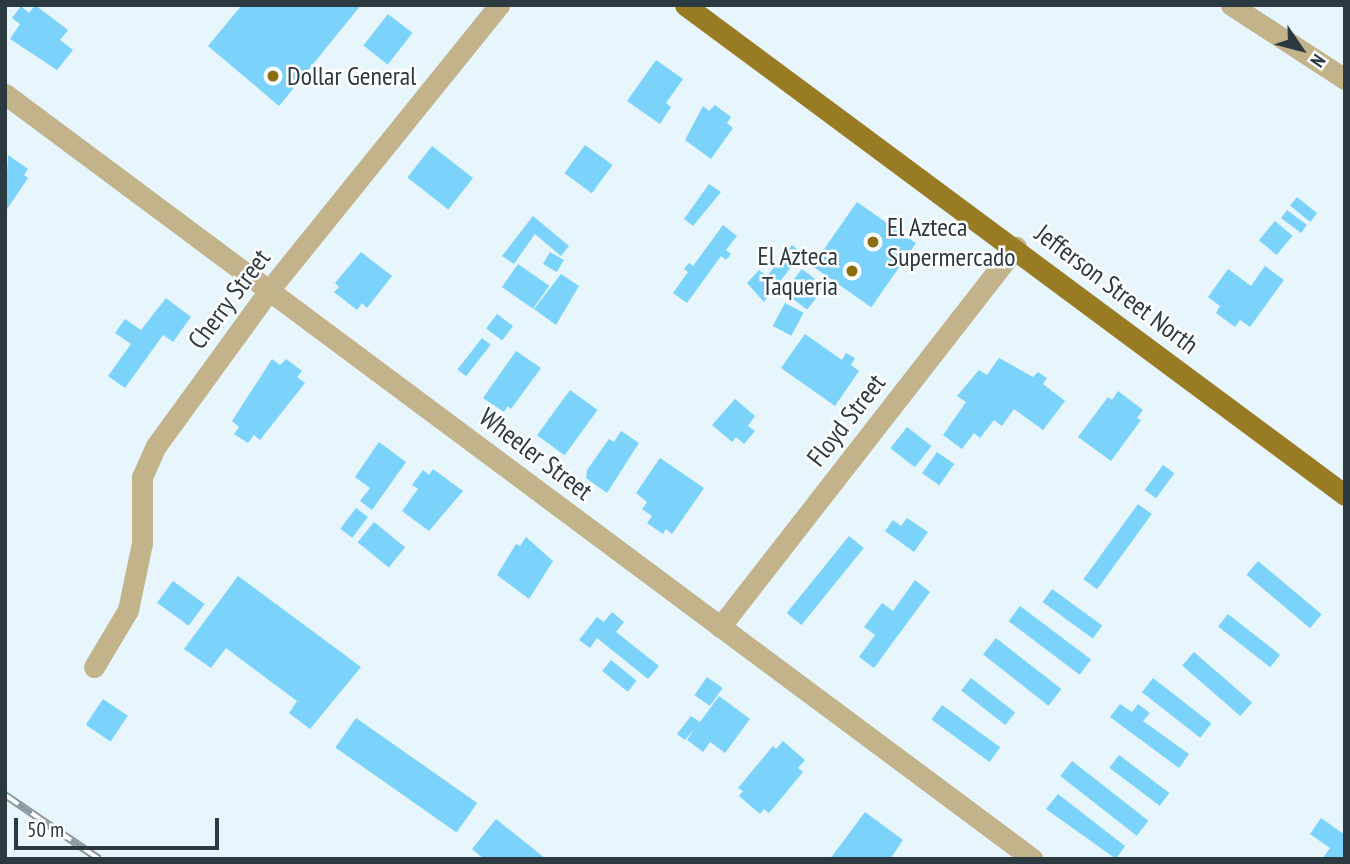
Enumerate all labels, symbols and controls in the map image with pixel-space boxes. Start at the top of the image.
north arrow [1266,14,1336,84]
text: N [1305,50,1331,72]
place label: Dollar General [287,60,416,92]
marker: Dollar General [265,68,281,84]
place label: El Azteca Supermercado [887,211,1016,272]
street label: Jefferson Street North [1029,218,1205,360]
marker: El Azteca Supermercado [865,234,881,250]
place label: El Azteca Taqueria [757,240,838,302]
street label: Cherry Street [181,243,277,355]
marker: El Azteca Taqueria [844,263,860,279]
street label: Floyd Street [800,368,892,472]
street label: Wheeler Street [473,401,599,507]
scale bar [18,804,222,848]
text: 50 m [27,816,64,843]

